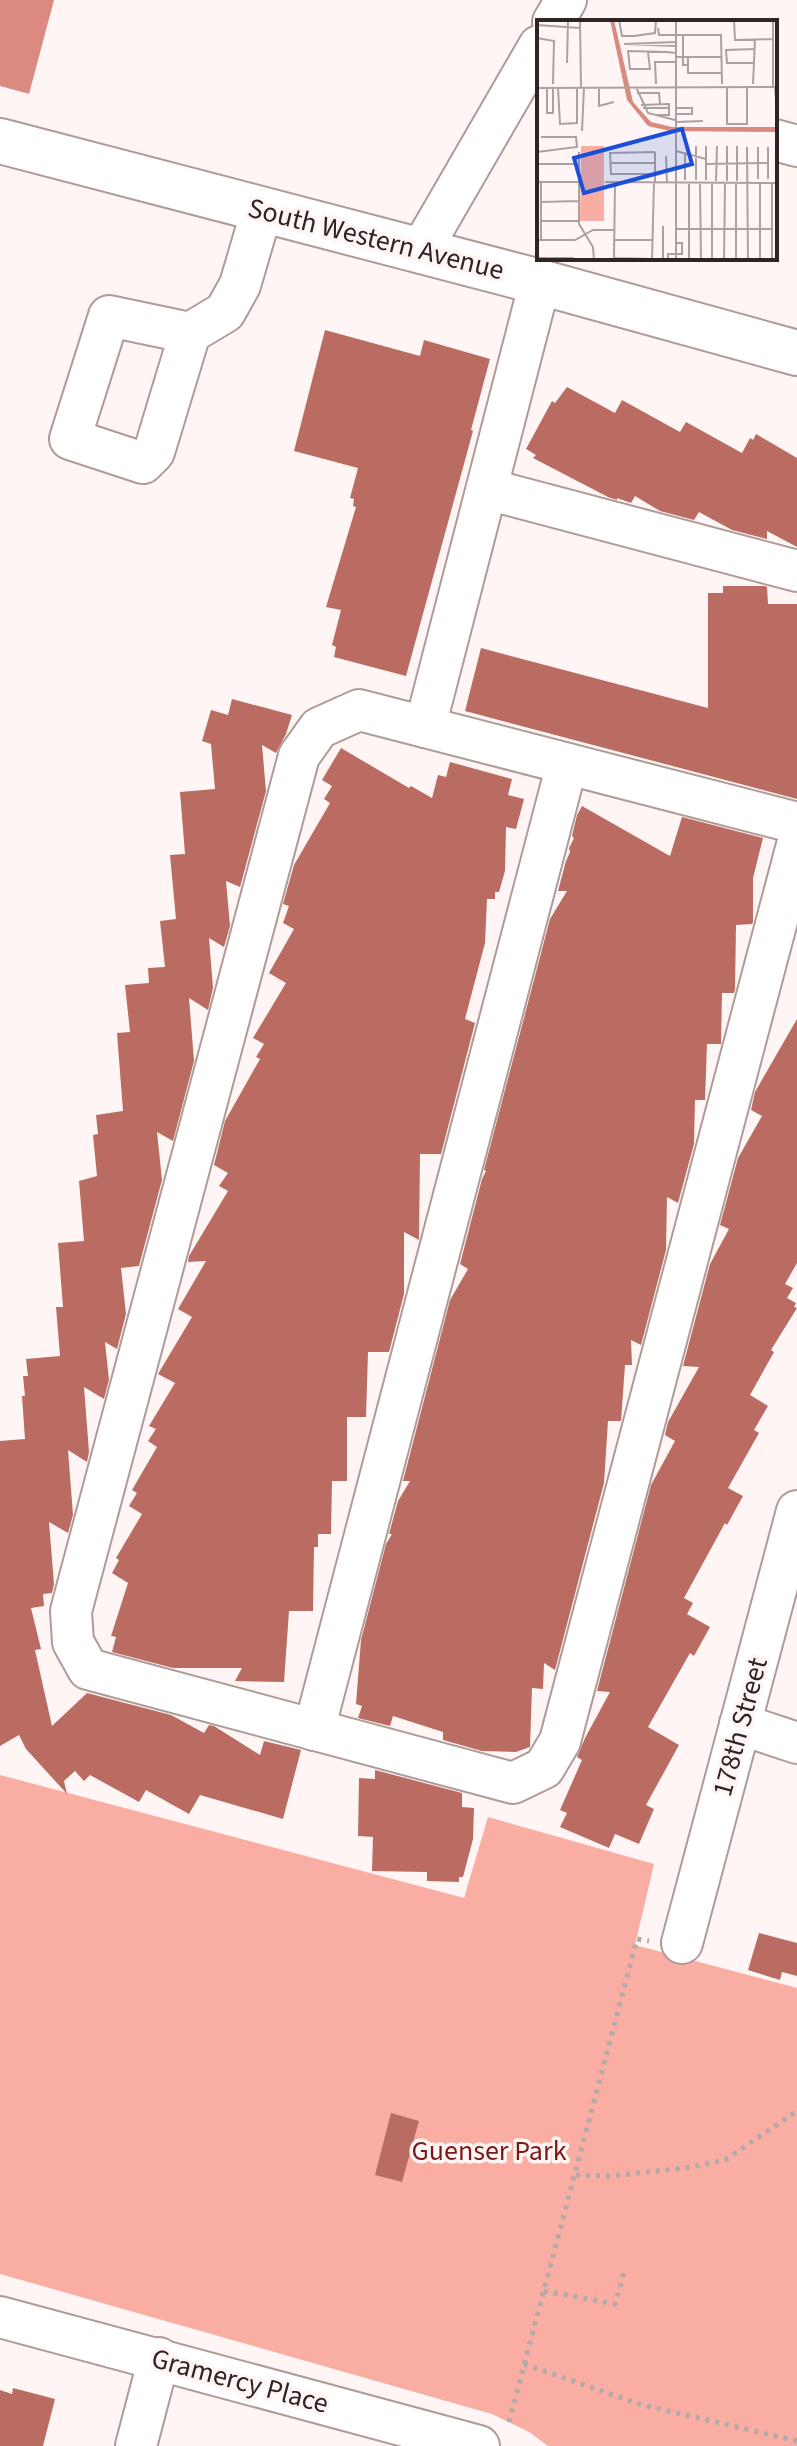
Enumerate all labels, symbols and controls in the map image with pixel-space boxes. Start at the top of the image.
inset map [537,20,777,260]
street label: South Western Avenue [244,188,508,290]
street label: 178th Street [702,1653,778,1801]
park label: Guenser Park [412,2131,567,2171]
street label: Gramercy Place [147,2338,333,2424]

